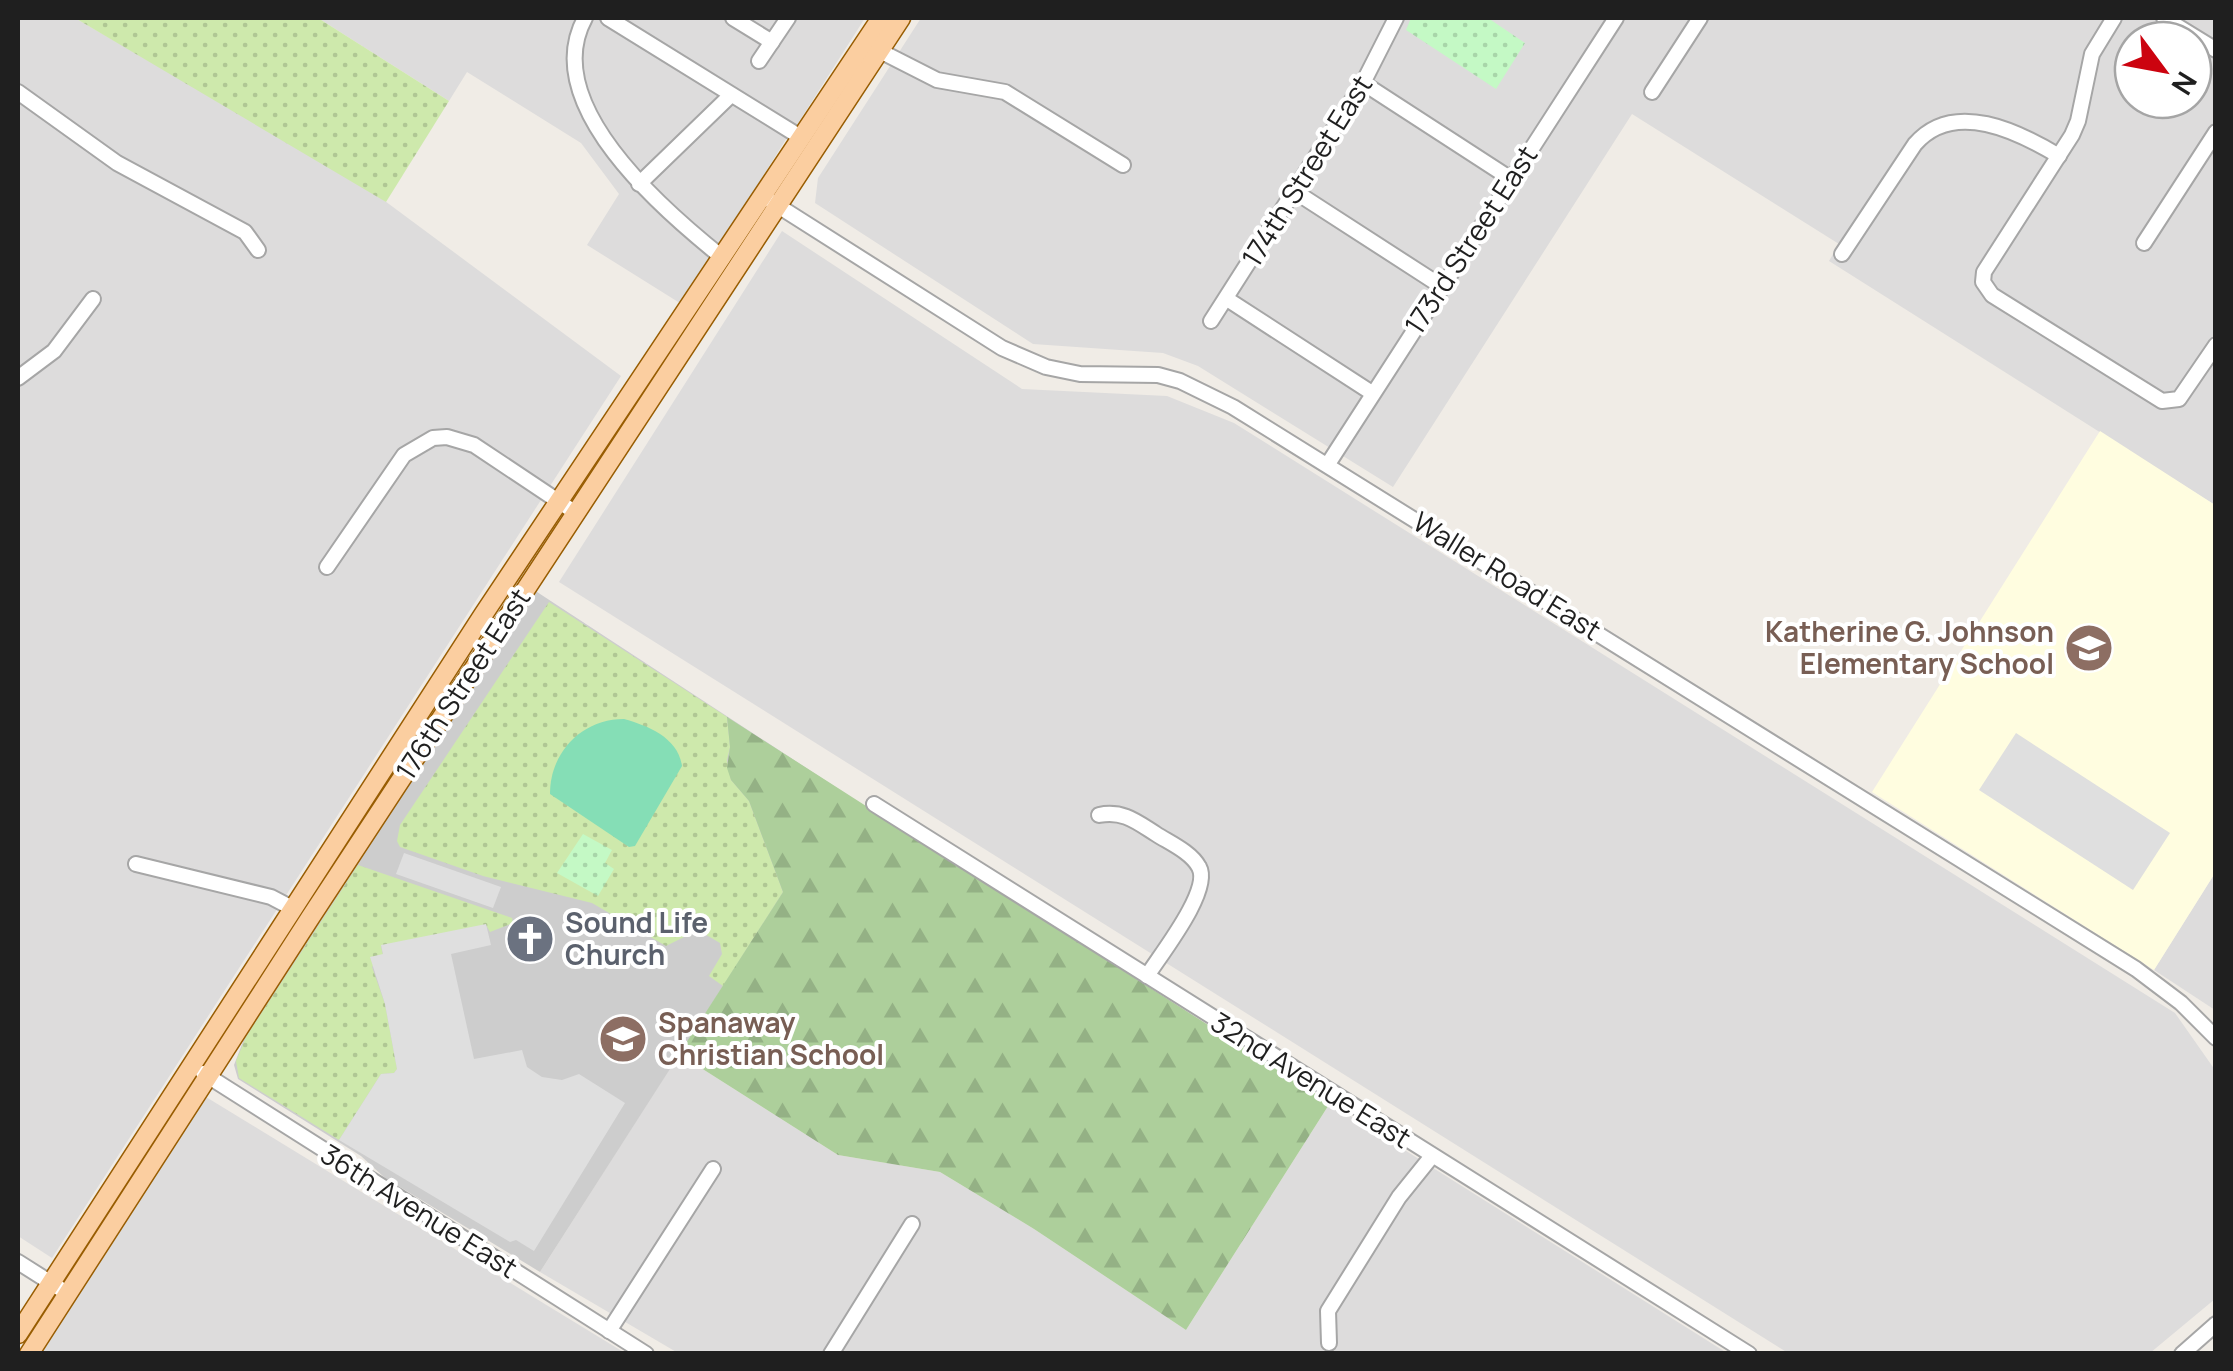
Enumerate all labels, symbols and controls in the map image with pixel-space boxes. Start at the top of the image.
north arrow [2113,20,2213,120]
text: N [2164,65,2206,102]
street label: 174th Street East [1232,68,1380,273]
street label: 173rd Street East [1395,138,1545,341]
street label: Waller Road East [1406,502,1609,648]
street label: 176th Street East [386,580,538,787]
place label: Katherine G. Johnson Elementary School [1765,612,2054,682]
school or university icon: Katherine G. Johnson Elementary School [2063,622,2115,674]
place label: Sound Life Church [565,903,708,973]
church icon: Sound Life Church [504,913,556,965]
street label: 32nd Avenue East [1204,1002,1419,1156]
place label: Spanaway Christian School [658,1003,884,1073]
school or university icon: Spanaway Christian School [597,1013,649,1065]
street label: 36th Avenue East [314,1134,525,1286]

